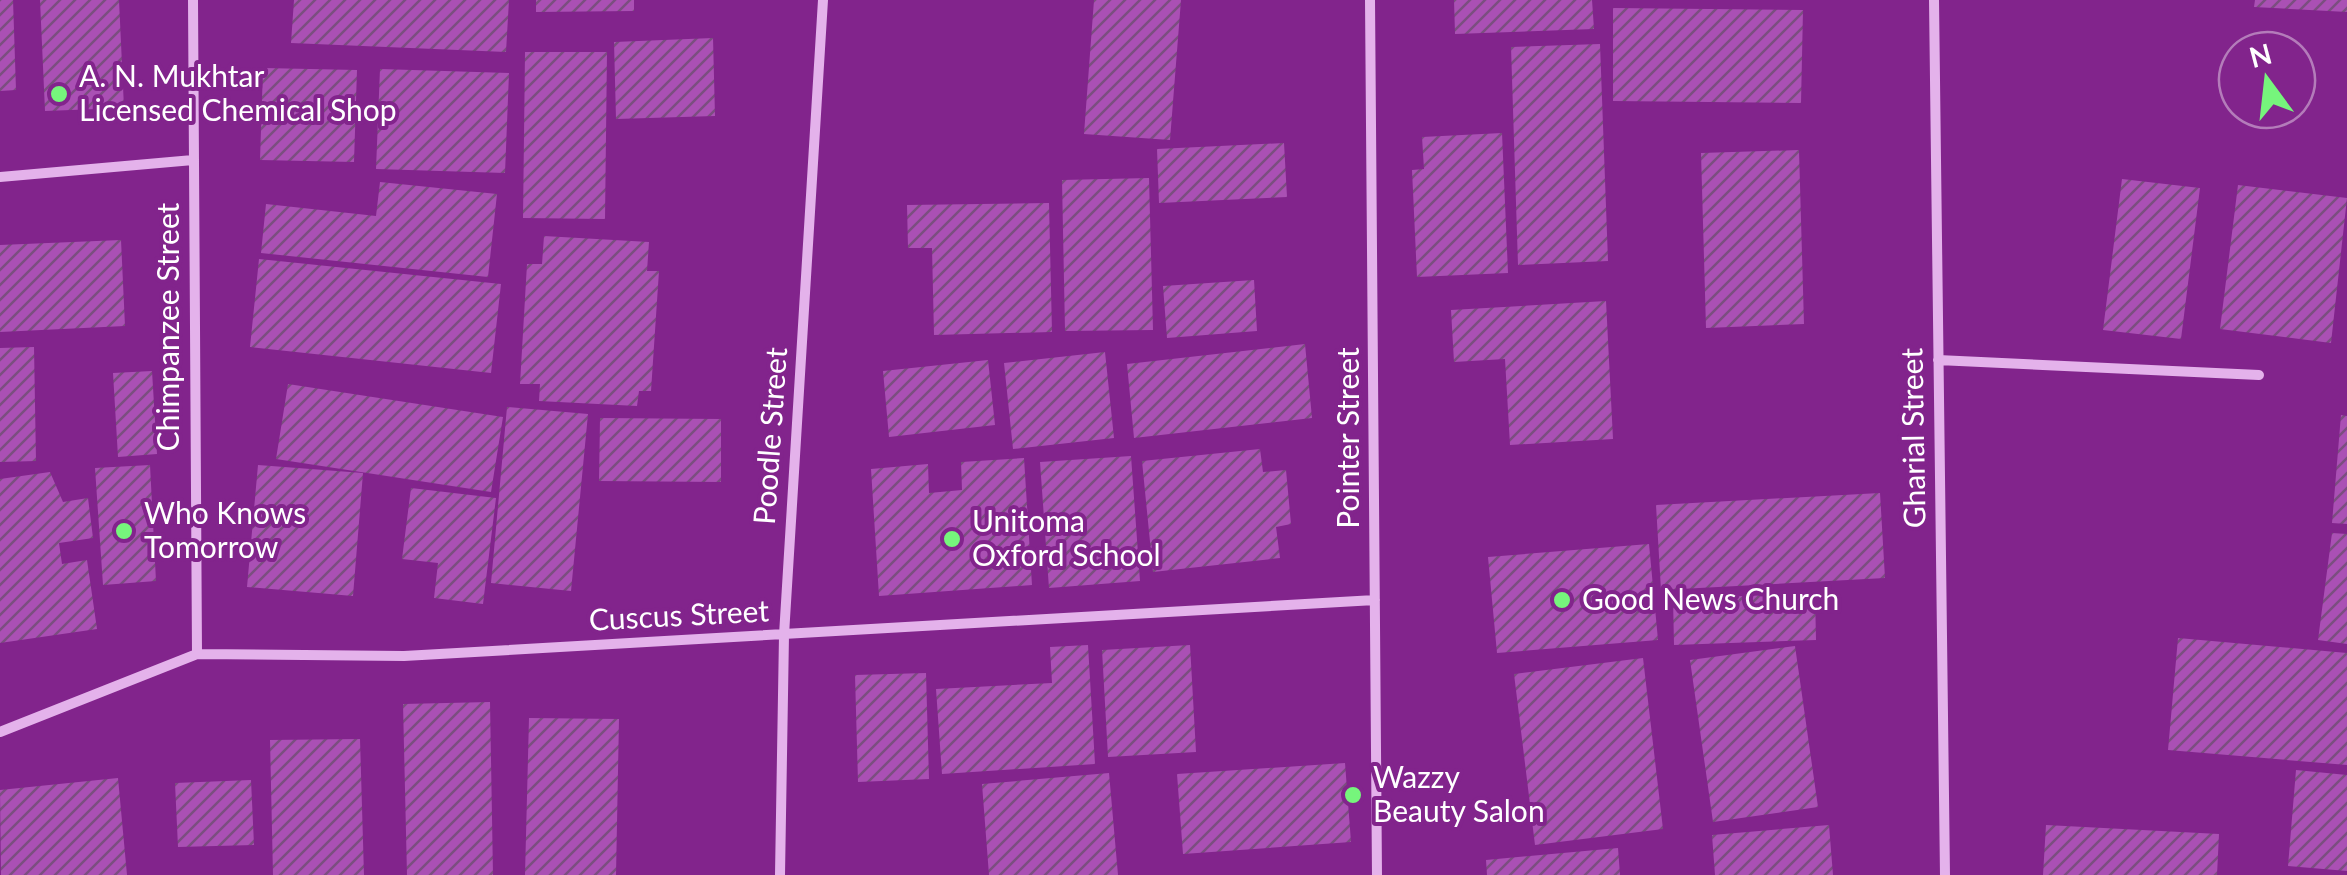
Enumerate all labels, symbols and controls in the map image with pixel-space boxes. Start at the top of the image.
north arrow [2217,30,2317,130]
text: N [2245,36,2275,74]
place label: A. N. Mukhtar Licensed Chemical Shop [79,57,397,127]
marker: A. N. Mukhtar Licensed Chemical Shop [48,83,70,105]
street label: Chimpanzee Street [149,202,185,451]
street label: Poodle Street [745,346,793,526]
street label: Pointer Street [1329,347,1365,529]
street label: Gharial Street [1892,347,1932,528]
place label: Who Knows Tomorrow [144,494,306,564]
place label: Unitoma Oxford School [972,502,1161,572]
marker: Who Knows Tomorrow [113,520,135,542]
marker: Unitoma Oxford School [941,528,963,550]
place label: Good News Church [1582,580,1839,616]
marker: Good News Church [1551,589,1573,611]
street label: Cuscus Street [588,591,770,637]
place label: Wazzy Beauty Salon [1373,758,1545,828]
marker: Wazzy Beauty Salon [1342,784,1364,806]

